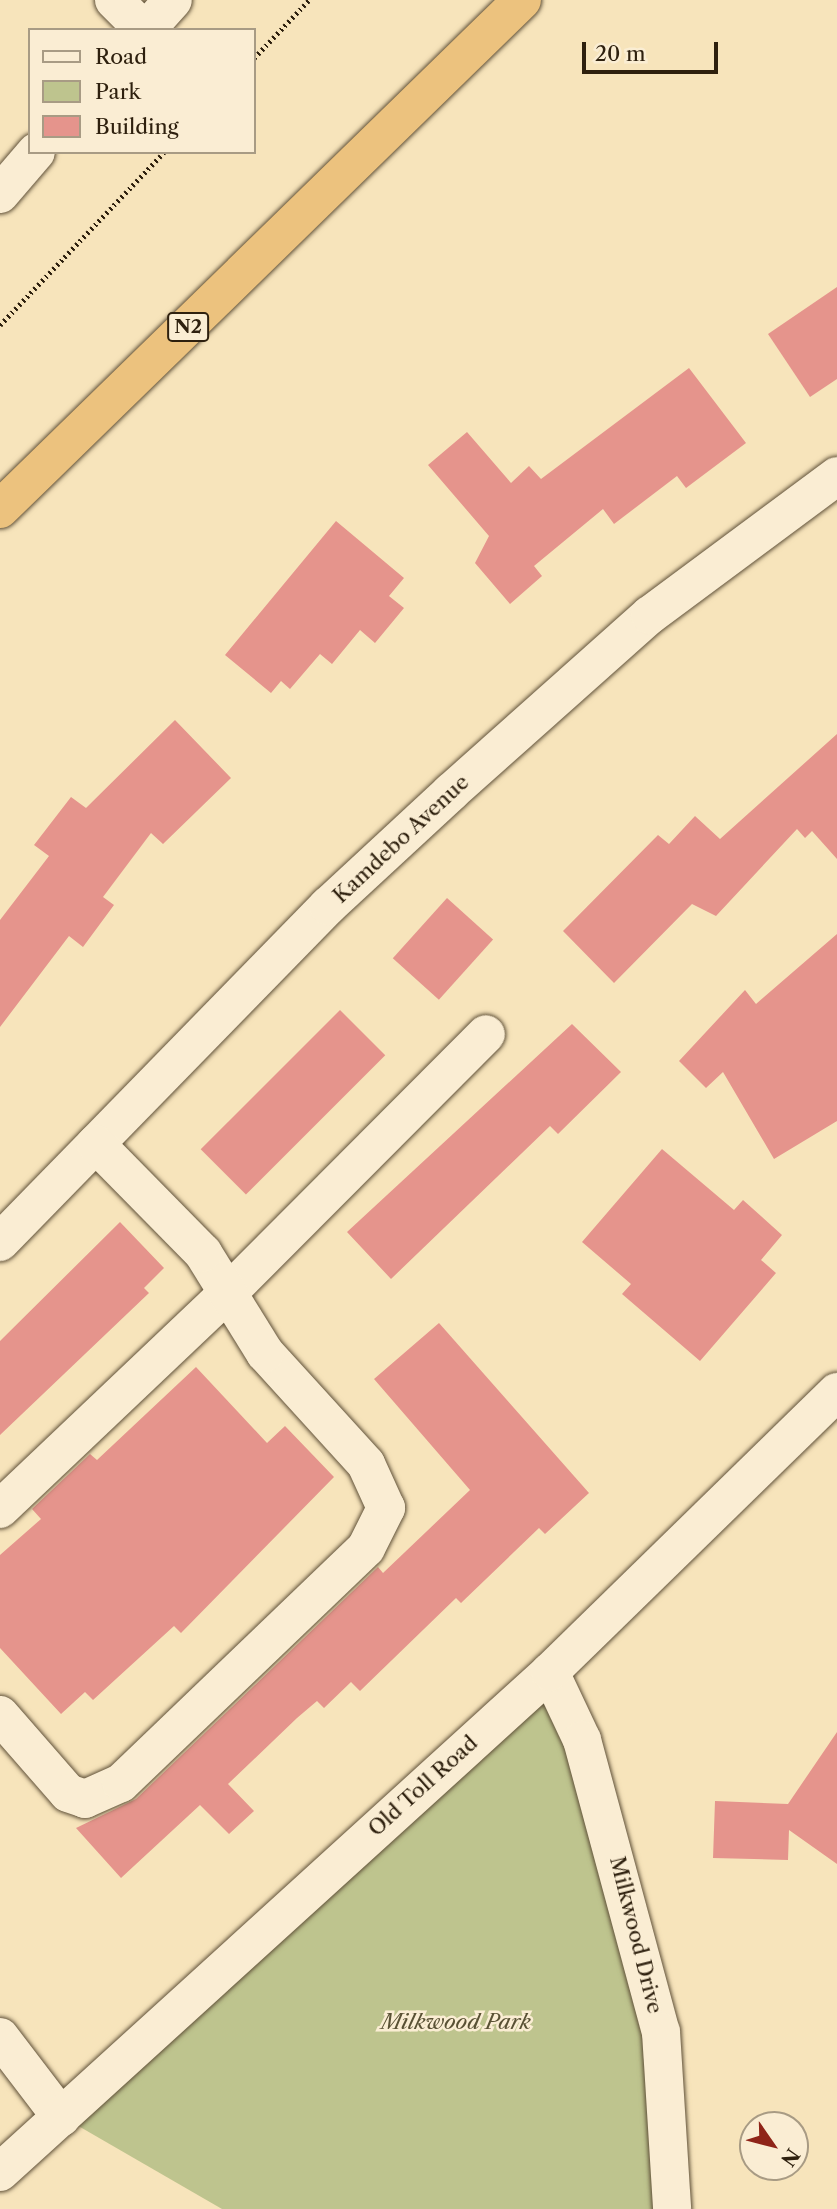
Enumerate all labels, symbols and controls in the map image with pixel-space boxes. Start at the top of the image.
legend [28,28,256,154]
scale bar [585,28,722,72]
text: 20 m [595,41,646,66]
text: Road [95,44,147,69]
text: Park [95,79,141,104]
text: Building [95,114,179,139]
road number: N2 [167,312,209,342]
street label: Kamdebo Avenue [328,769,474,909]
street label: Old Toll Road [363,1730,483,1842]
street label: Milkwood Drive [604,1854,668,2016]
park label: Milkwood Park [381,2009,531,2035]
north arrow [739,2111,809,2181]
text: N [776,2144,804,2171]

